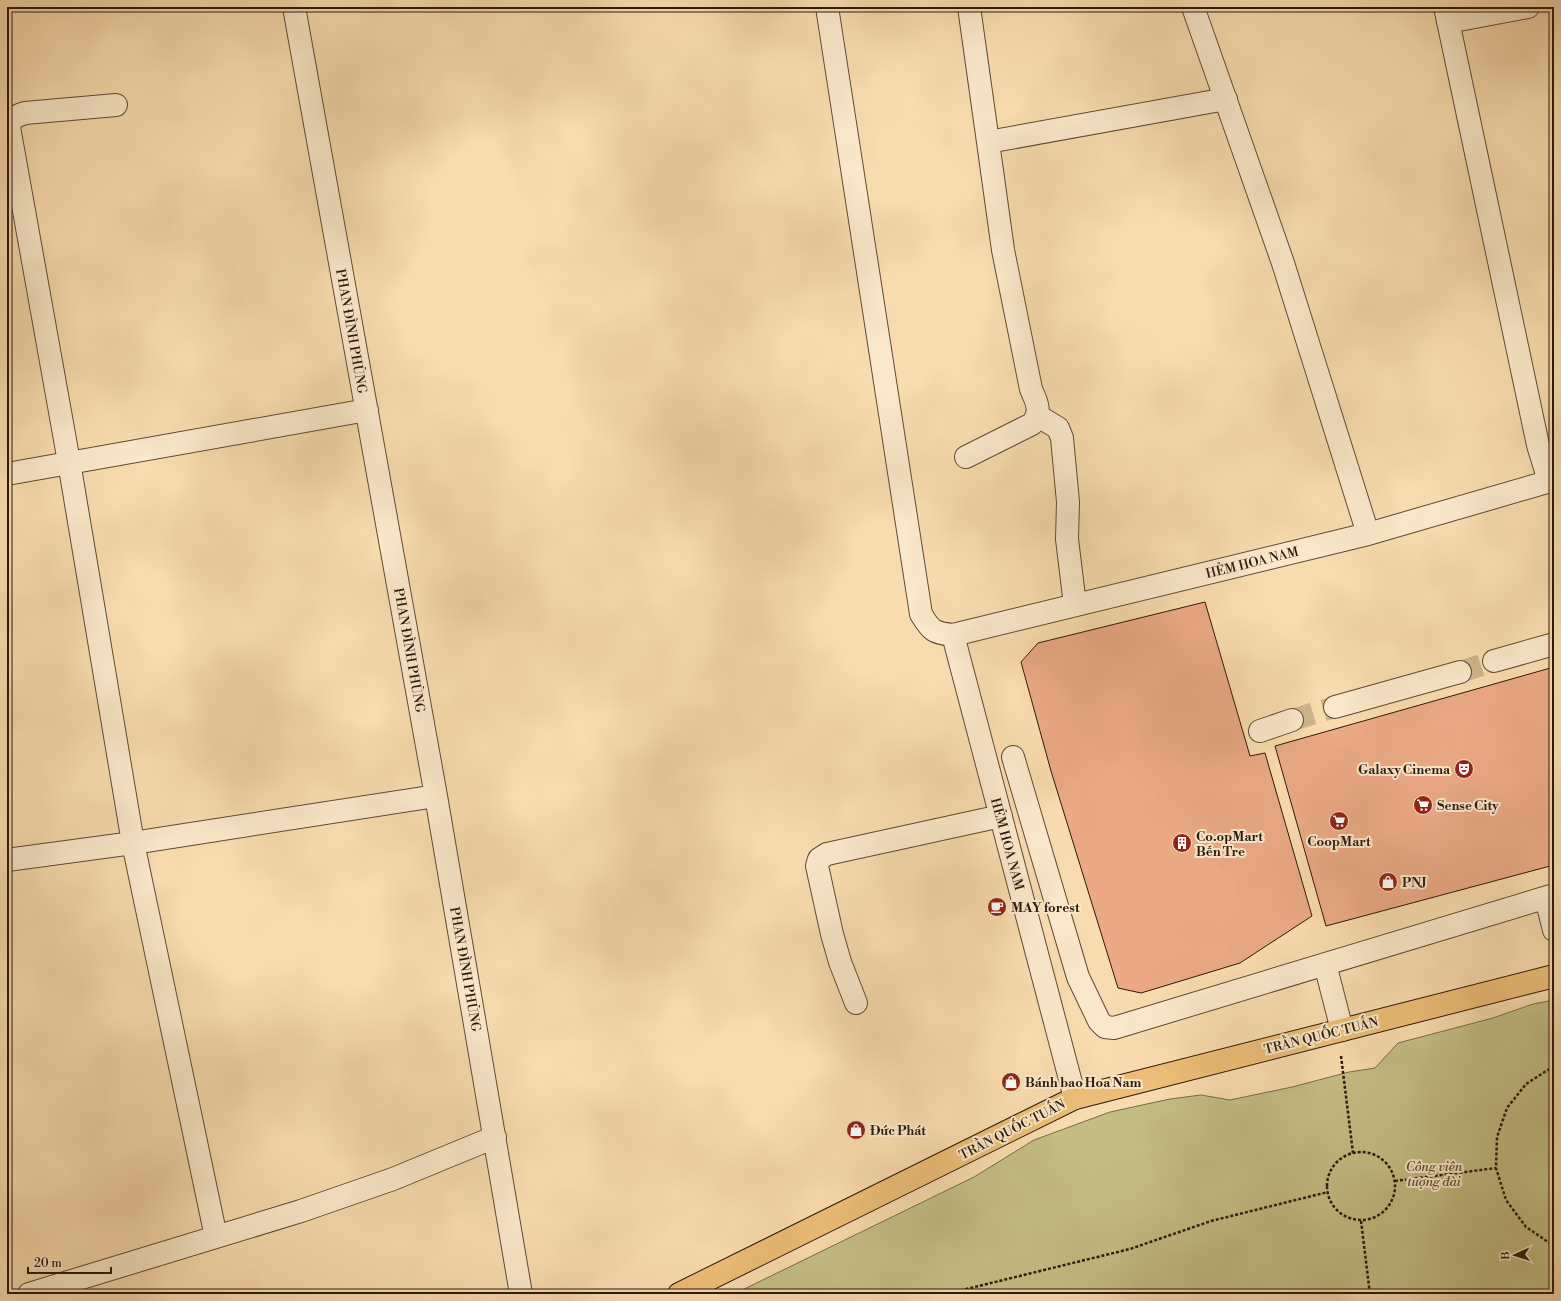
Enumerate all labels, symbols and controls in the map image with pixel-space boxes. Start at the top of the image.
street label: PHAN ĐÌNH PHÙNG [332,267,371,395]
street label: HẺM HOA NAM [1204,543,1301,582]
street label: PHAN ĐÌNH PHÙNG [390,586,429,714]
theatre icon: Galaxy Cinema [1453,758,1475,780]
place label: Galaxy Cinema [1358,762,1451,778]
supermarket icon: Sense City [1412,794,1434,816]
street label: HẺM HOA NAM [987,796,1028,893]
place label: Sense City [1437,798,1499,814]
supermarket icon: CoopMart [1328,810,1350,832]
place label: Co.opMart Bến Tre [1196,829,1263,860]
building icon: Co.opMart Bến Tre [1171,832,1193,854]
place label: CoopMart [1307,834,1371,850]
shop icon: PNJ [1377,871,1399,893]
place label: PNJ [1402,875,1426,891]
cafe icon: MAY forest [986,896,1008,918]
place label: MAY forest [1011,900,1080,916]
street label: PHAN ĐÌNH PHÙNG [446,905,485,1033]
street label: TRẦN QUỐC TUẤN [1262,1011,1380,1058]
shop icon: Bánh bao Hoa Nam [1000,1071,1022,1093]
place label: Bánh bao Hoa Nam [1025,1075,1141,1091]
street label: TRẦN QUỐC TUẤN [955,1093,1069,1164]
shop icon: Đức Phát [845,1119,867,1141]
place label: Đức Phát [869,1123,926,1139]
park label: Công viên tượng đài [1406,1159,1463,1190]
north arrow [1495,1235,1535,1275]
scale bar [28,1249,111,1275]
text: B [1499,1251,1513,1260]
text: 20 m [34,1256,62,1271]

